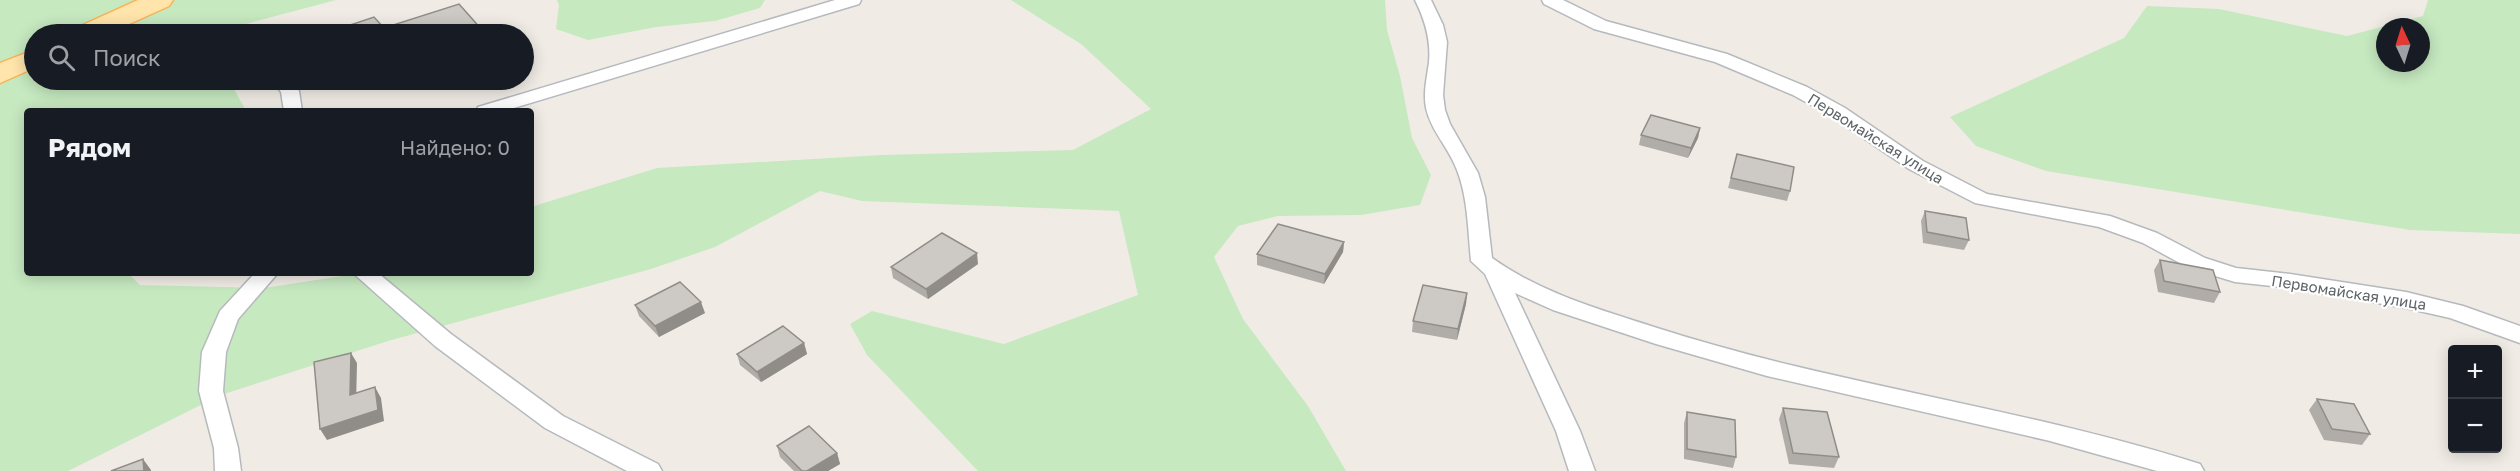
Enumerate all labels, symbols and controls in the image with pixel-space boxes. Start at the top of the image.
north arrow [2376,18,2430,72]
search box [24,24,534,90]
icon: search [45,41,78,74]
text: Поиск [93,44,161,71]
street label: Первомайская улица [1805,89,1947,187]
text: Рядом [48,132,131,163]
text: Найдено: 0 [400,135,510,159]
street label: Первомайская улица [2270,271,2428,313]
map controls [2448,345,2502,453]
button: + [2448,345,2502,399]
button: − [2448,399,2502,453]

